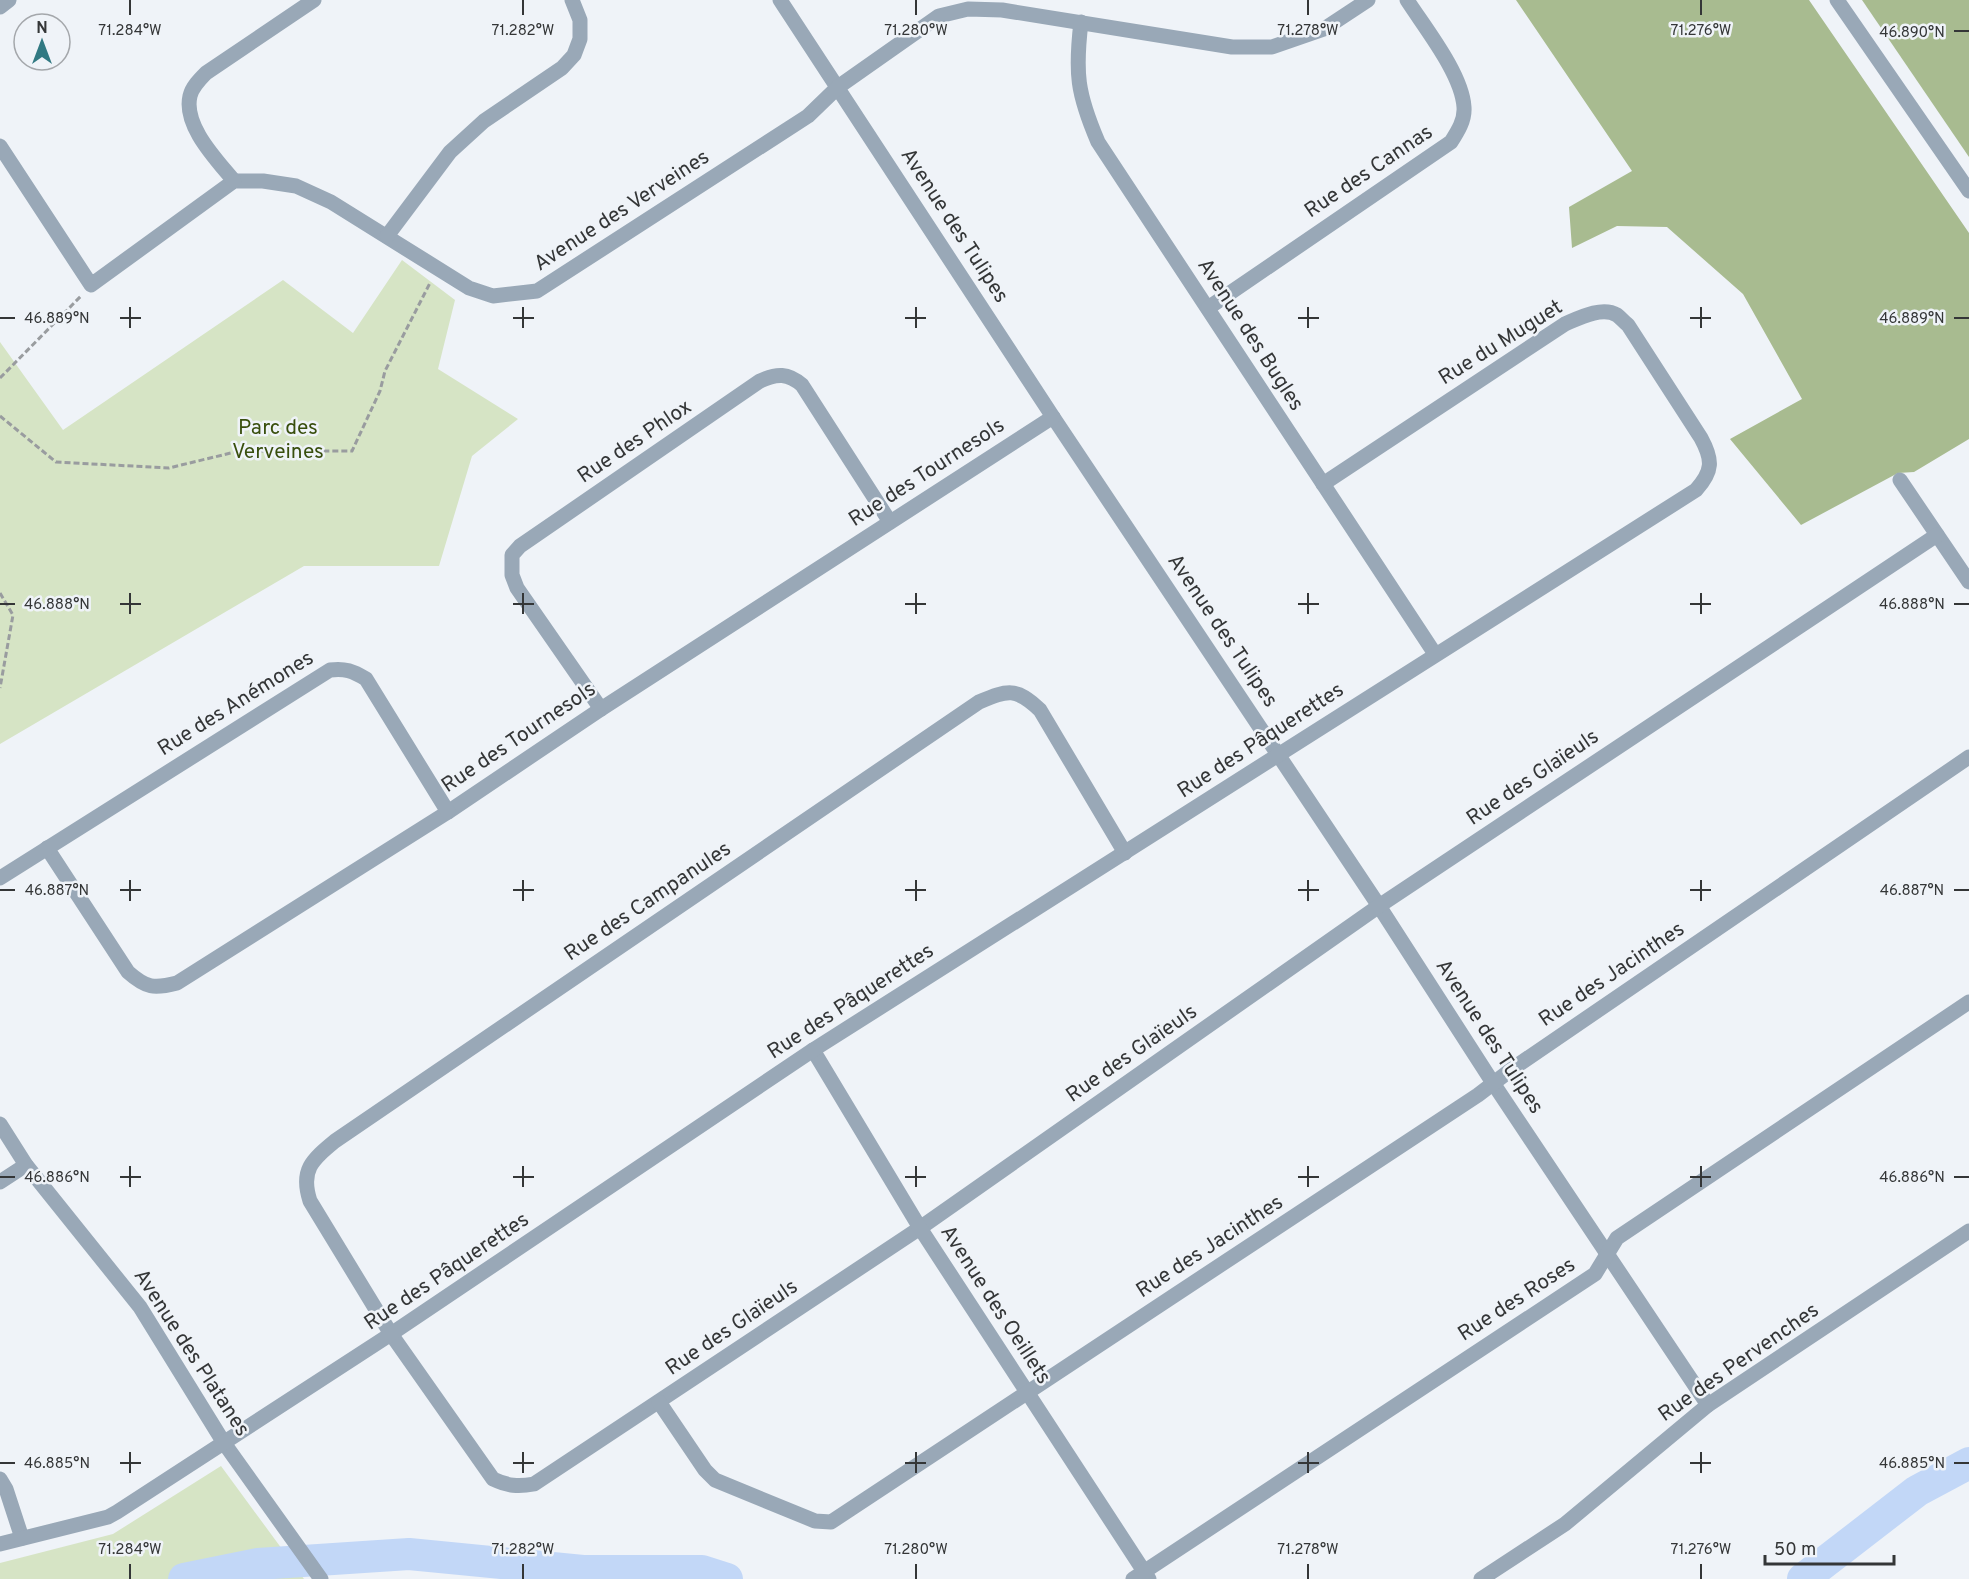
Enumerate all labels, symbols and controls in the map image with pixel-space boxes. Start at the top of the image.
north arrow [12,12,72,72]
text: N [36,19,48,39]
text: 71.284°W [98,22,162,41]
text: 71.282°W [492,22,554,41]
text: 71.280°W [884,22,948,41]
text: 71.278°W [1277,22,1339,41]
text: 71.276°W [1671,22,1731,41]
text: 46.890°N [1879,24,1945,43]
street label: Rue des Cannas [1300,119,1438,225]
street label: Avenue des Verveines [529,144,715,278]
street label: Avenue des Tulipes [894,144,1014,308]
street label: Avenue des Bugles [1191,254,1309,416]
street label: Rue du Muguet [1434,294,1568,392]
text: 46.889°N [24,310,90,329]
text: 46.889°N [1879,310,1945,329]
street label: Rue des Phlox [573,394,697,490]
street label: Rue des Tournesols [844,413,1010,533]
park label: Parc des Verveines [232,415,324,466]
street label: Avenue des Tulipes [1161,549,1283,713]
text: 46.888°N [24,596,90,615]
text: 46.888°N [1879,596,1945,615]
street label: Rue des Anémones [153,645,319,763]
street label: Rue des Tournesols [437,676,601,800]
street label: Rue des Pâquerettes [1173,677,1349,805]
street label: Rue des Glaïeuls [1462,724,1604,832]
street label: Rue des Campanules [559,836,737,968]
text: 46.887°N [25,882,89,901]
text: 46.887°N [1880,882,1944,901]
street label: Rue des Jacinthes [1534,916,1690,1034]
street label: Rue des Pâquerettes [763,938,939,1066]
street label: Avenue des Tulipes [1429,955,1549,1119]
street label: Rue des Glaïeuls [1061,999,1203,1109]
text: 46.886°N [24,1169,90,1188]
text: 46.886°N [1879,1169,1945,1188]
street label: Rue des Jacinthes [1131,1189,1289,1305]
street label: Rue des Pâquerettes [359,1207,535,1337]
street label: Avenue des Oeillets [933,1220,1057,1390]
street label: Rue des Roses [1453,1252,1581,1348]
street label: Avenue des Platanes [127,1264,255,1442]
street label: Rue des Glaïeuls [661,1274,803,1382]
street label: Rue des Pervenches [1653,1297,1825,1429]
text: 46.885°N [24,1455,90,1474]
text: 46.885°N [1879,1455,1945,1474]
scale bar [1765,1528,1894,1566]
text: 50 m [1774,1539,1816,1562]
text: 71.284°W [98,1541,162,1560]
text: 71.282°W [492,1541,554,1560]
text: 71.280°W [884,1541,948,1560]
text: 71.278°W [1277,1541,1339,1560]
text: 71.276°W [1671,1541,1731,1560]

